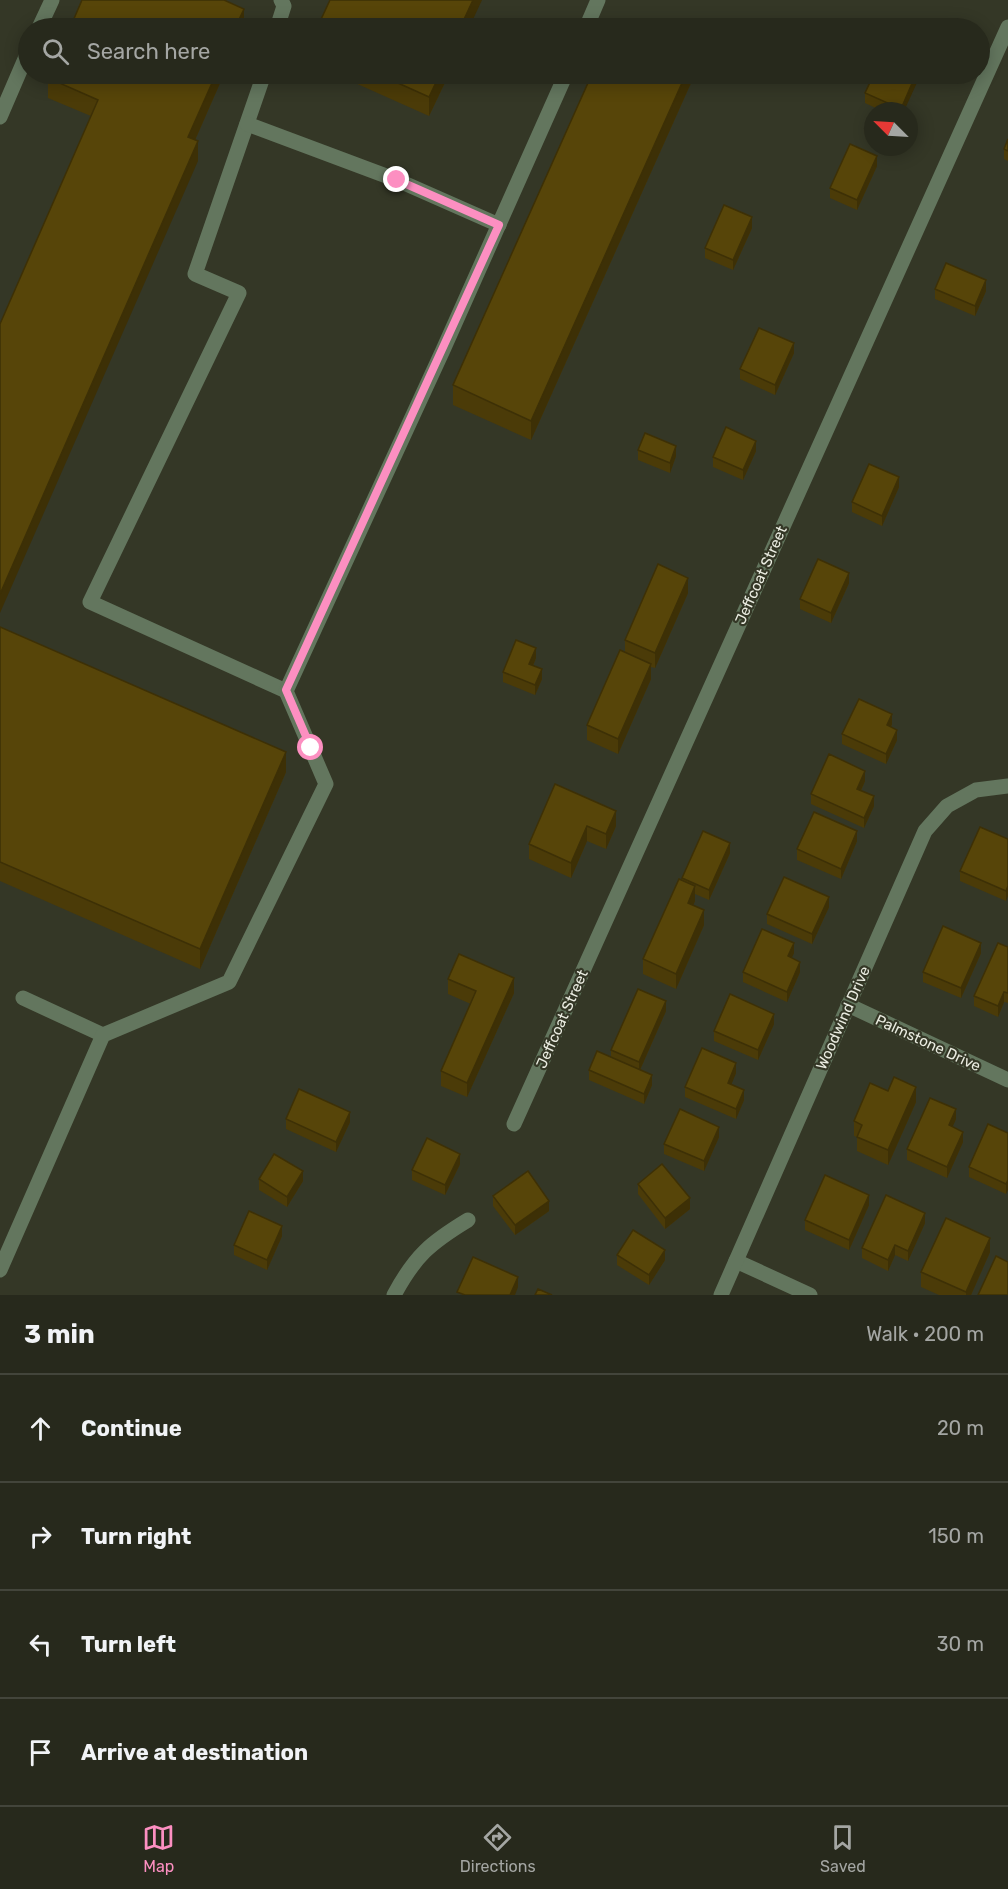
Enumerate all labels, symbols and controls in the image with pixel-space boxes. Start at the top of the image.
search box [18,18,990,84]
icon: search [39,35,72,68]
text: Search here [87,38,210,65]
north arrow [864,102,918,156]
route end [383,166,409,192]
street label: Jeffcoat Street [731,523,791,627]
route start [297,734,323,760]
street label: Woodwind Drive [812,964,874,1072]
street label: Jeffcoat Street [532,967,592,1071]
street label: Palmstone Drive [872,1011,984,1075]
text: 3 min [24,1319,95,1350]
text: Walk · 200 m [866,1322,984,1346]
icon: ahead [24,1412,57,1445]
text: Continue [81,1415,182,1442]
text: 20 m [937,1416,984,1440]
icon: right [24,1520,57,1553]
text: Turn right [81,1523,191,1550]
text: 150 m [928,1524,984,1548]
icon: left [24,1628,57,1661]
text: Turn left [81,1631,176,1658]
text: 30 m [937,1632,984,1656]
icon: arrive [24,1736,57,1769]
text: Arrive at destination [81,1739,308,1766]
tab: Map [142,1821,175,1876]
tab: Directions [460,1821,536,1876]
tab: Saved [820,1821,866,1876]

